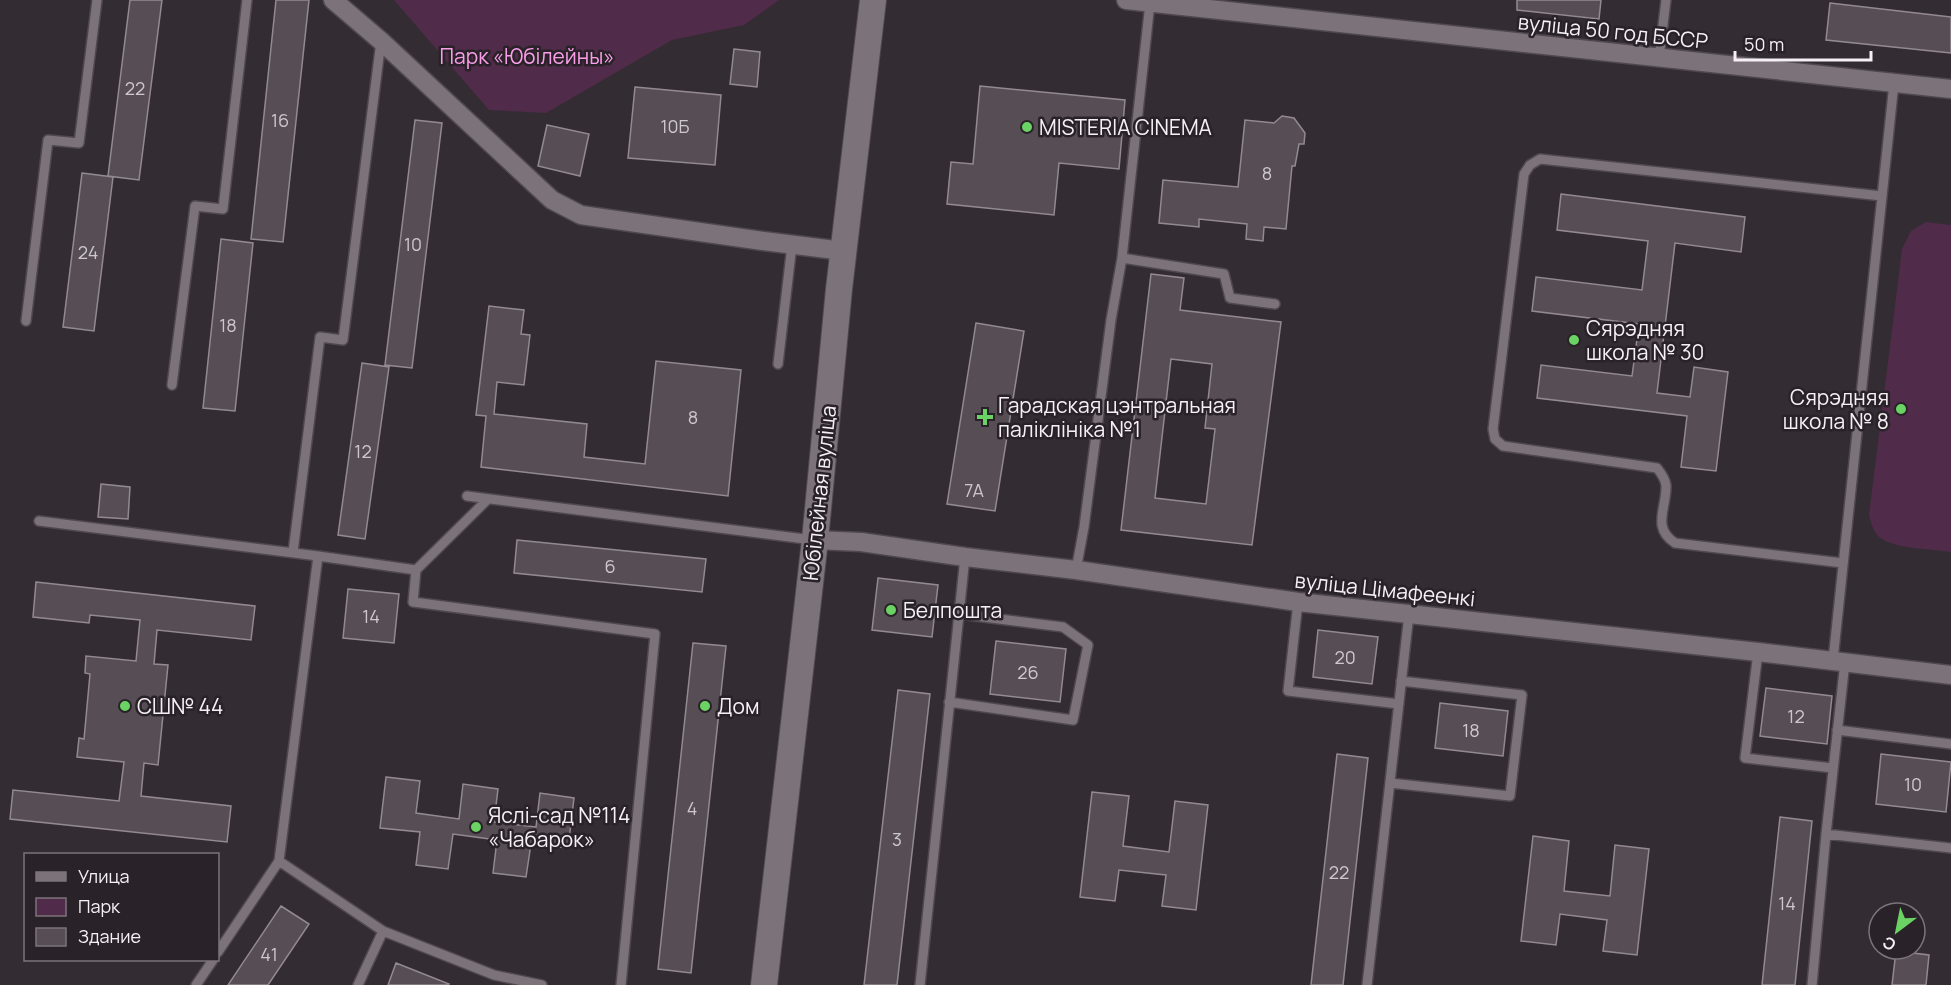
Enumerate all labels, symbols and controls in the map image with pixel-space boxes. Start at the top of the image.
street label: вуліца 50 год БССР [1517,7,1710,55]
scale bar [1735,24,1872,62]
text: 50 m [1744,32,1784,56]
park label: Парк «Юбілейны» [440,42,614,70]
house number: 22 [125,76,145,100]
house number: 16 [271,108,289,132]
place label: MISTERIA CINEMA [1039,113,1212,141]
house number: 10Б [661,114,690,138]
marker: MISTERIA CINEMA [1020,120,1034,134]
house number: 8 [1262,161,1272,185]
house number: 10 [404,232,422,256]
house number: 24 [78,240,98,264]
house number: 18 [219,313,237,337]
place label: Сярэдняя школа № 30 [1586,314,1704,366]
marker: Сярэдняя школа № 30 [1567,333,1581,347]
place label: Сярэдняя школа № 8 [1783,383,1889,435]
place label: Гарадская цэнтральная паліклініка №1 [998,391,1236,443]
marker: Сярэдняя школа № 8 [1894,402,1908,416]
street label: Юбілейная вуліца [796,404,842,582]
house number: 8 [688,405,698,429]
marker: Гарадская цэнтральная паліклініка №1 [976,408,994,426]
house number: 12 [354,439,372,463]
house number: 7А [964,478,984,502]
house number: 6 [604,554,616,578]
street label: вуліца Цімафеенкі [1293,566,1477,612]
place label: Белпошта [903,596,1002,624]
marker: Белпошта [884,603,898,617]
house number: 14 [362,604,380,628]
house number: 20 [1334,645,1356,669]
house number: 26 [1017,660,1039,684]
place label: СШ№ 44 [137,692,223,720]
place label: Дом [717,692,759,720]
marker: СШ№ 44 [118,699,132,713]
marker: Дом [698,699,712,713]
house number: 12 [1787,704,1805,728]
house number: 18 [1462,718,1480,742]
house number: 10 [1904,772,1922,796]
house number: 4 [687,796,697,820]
place label: Яслі-сад №114 «Чабарок» [488,801,630,853]
marker: Яслі-сад №114 «Чабарок» [469,820,483,834]
house number: 3 [892,827,902,851]
legend [24,853,219,961]
house number: 22 [1329,860,1349,884]
text: Улица [78,864,130,888]
house number: 14 [1778,891,1796,915]
text: Парк [78,894,121,918]
north arrow [1867,901,1927,961]
text: Здание [78,924,141,948]
text: С [1878,931,1900,956]
house number: 41 [260,942,278,966]

